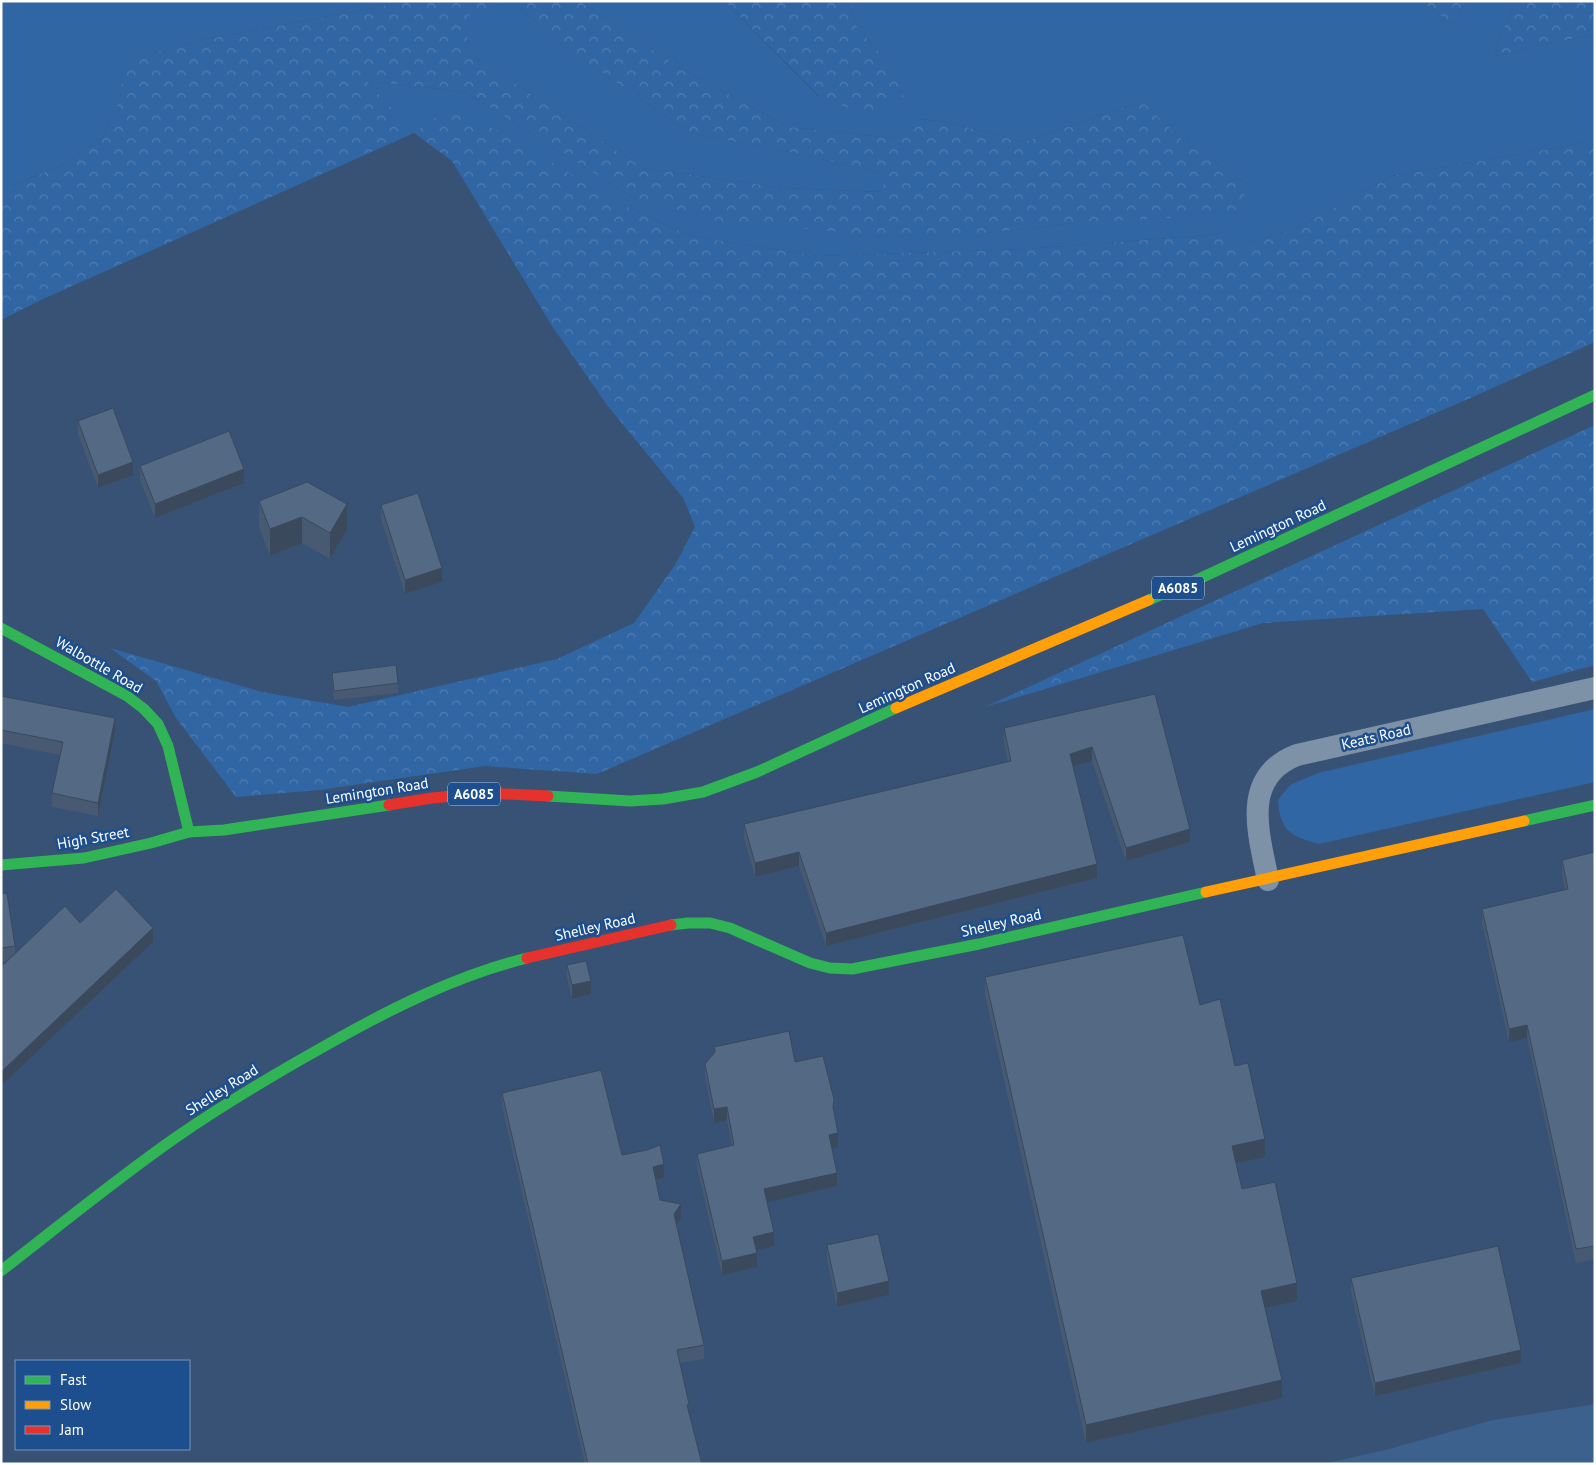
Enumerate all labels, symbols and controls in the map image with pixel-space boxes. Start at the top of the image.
street label: Lemington Road [1227,495,1329,556]
road number: A6085 [1152,576,1204,600]
street label: Walbottle Road [52,632,146,697]
street label: Lemington Road [855,658,958,717]
street label: Keats Road [1339,719,1412,754]
street label: Lemington Road [324,773,430,808]
road number: A6085 [448,782,500,806]
street label: High Street [55,822,130,853]
street label: Shelley Road [959,904,1043,941]
street label: Shelley Road [553,908,637,945]
street label: Shelley Road [182,1060,262,1119]
legend [15,1360,190,1450]
text: Fast [60,1370,87,1389]
text: Slow [60,1395,91,1414]
text: Jam [59,1420,84,1439]

